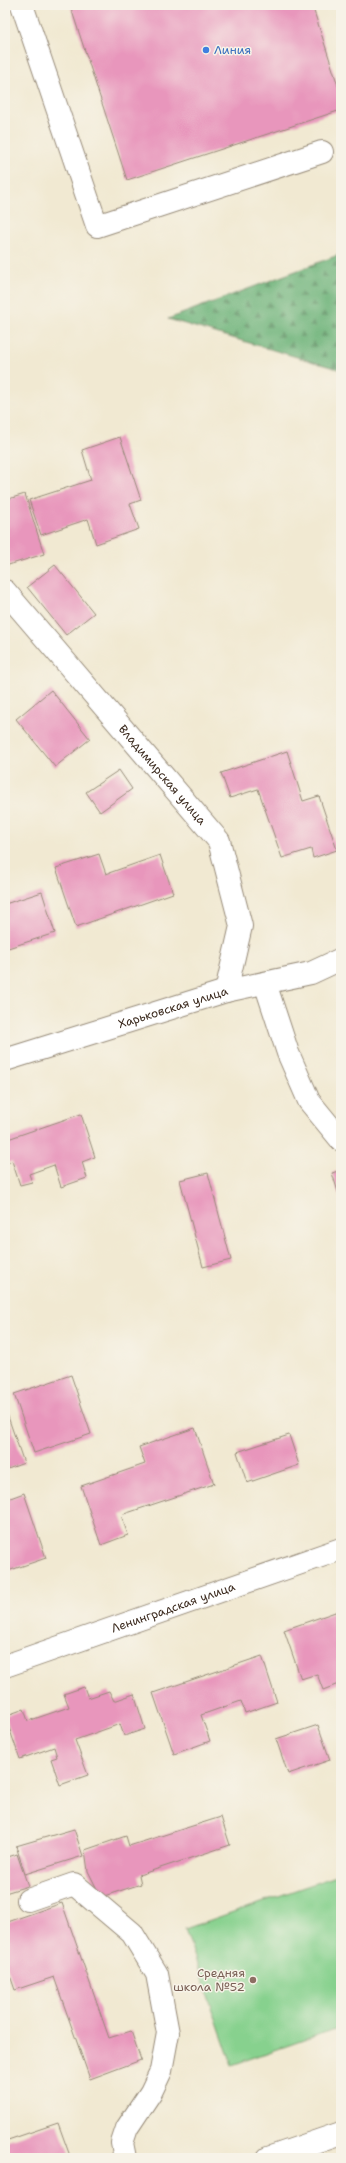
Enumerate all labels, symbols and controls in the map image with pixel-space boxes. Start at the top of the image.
place label: Линия [214,42,251,58]
marker: Линия [201,45,211,55]
street label: Владимирская улица [115,721,210,829]
street label: Харьковская улица [116,983,230,1032]
street label: Ленинградская улица [109,1578,238,1636]
place label: Средняя школа №52 [173,1965,245,1995]
marker: Средняя школа №52 [248,1975,258,1985]

